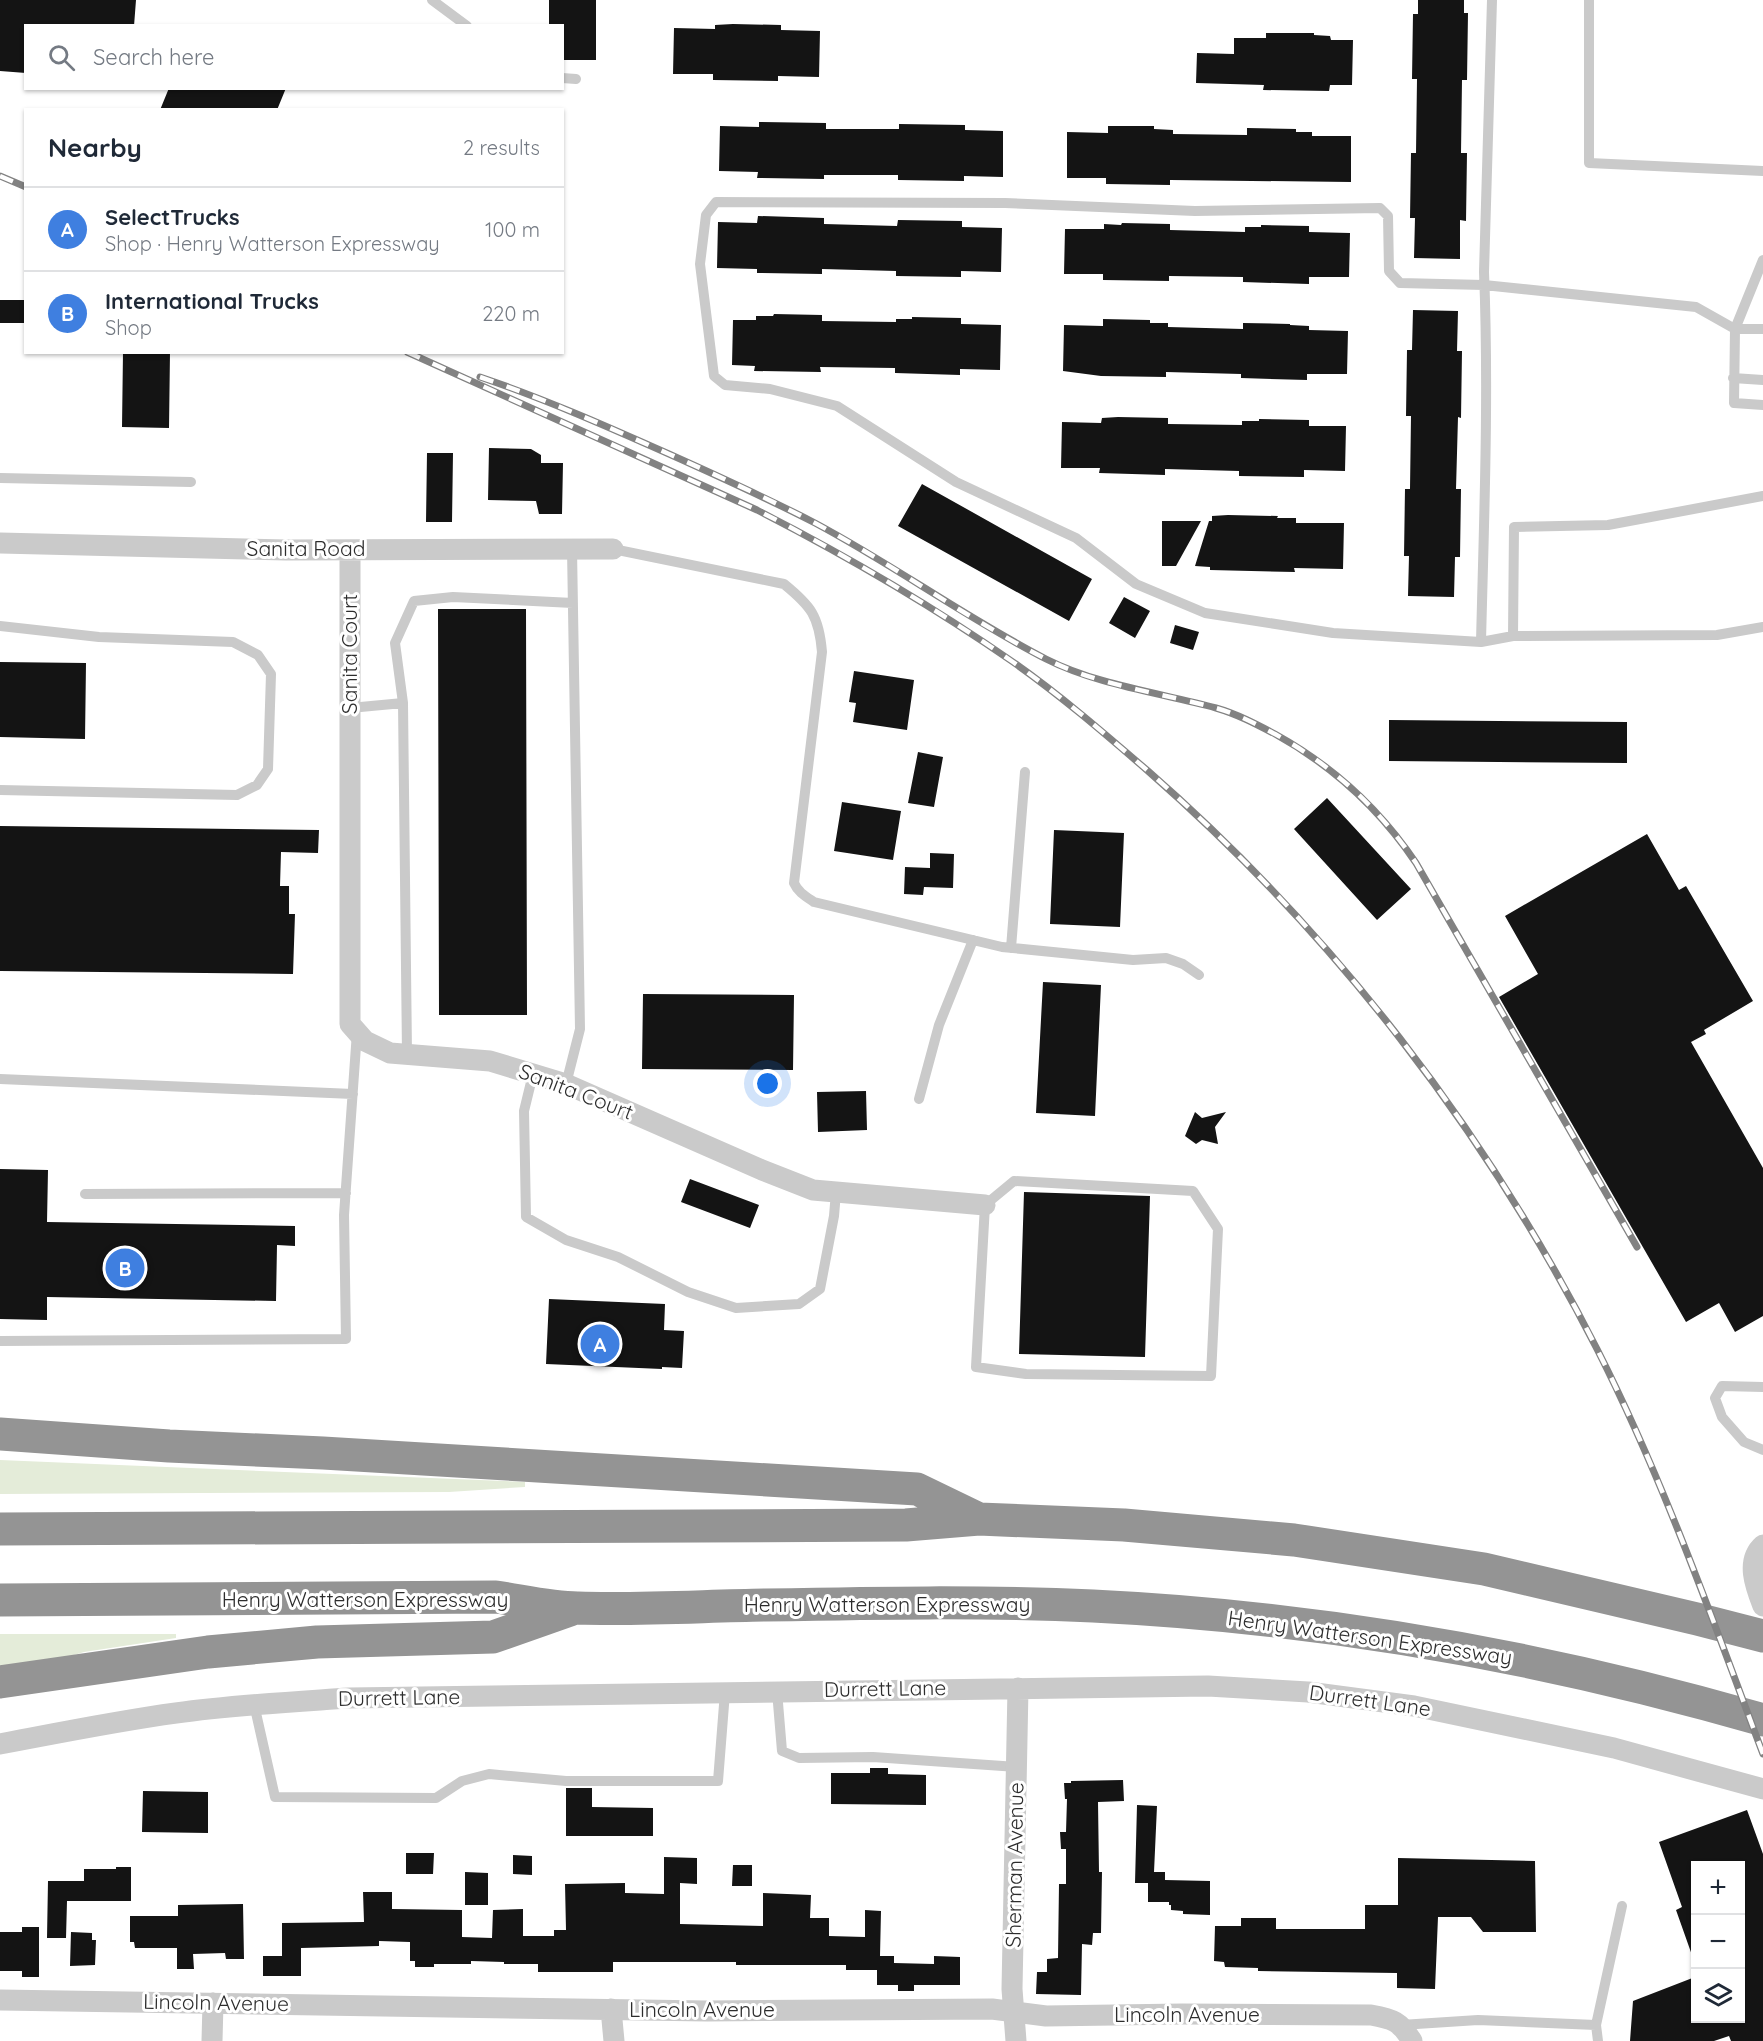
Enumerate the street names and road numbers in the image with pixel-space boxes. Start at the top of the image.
street label: Sanita Road [247,535,365,561]
street label: Sanita Court [336,594,362,714]
street label: Sanita Court [516,1057,637,1125]
street label: Henry Watterson Expressway [222,1586,508,1612]
street label: Henry Watterson Expressway [744,1591,1030,1617]
street label: Henry Watterson Expressway [1226,1604,1514,1670]
street label: Durrett Lane [824,1674,946,1702]
street label: Durrett Lane [1308,1679,1433,1721]
street label: Durrett Lane [338,1683,460,1711]
street label: Sherman Avenue [1000,1782,1028,1948]
street label: Lincoln Avenue [143,1988,289,2016]
street label: Lincoln Avenue [629,1996,775,2022]
street label: Lincoln Avenue [1114,2001,1260,2027]

